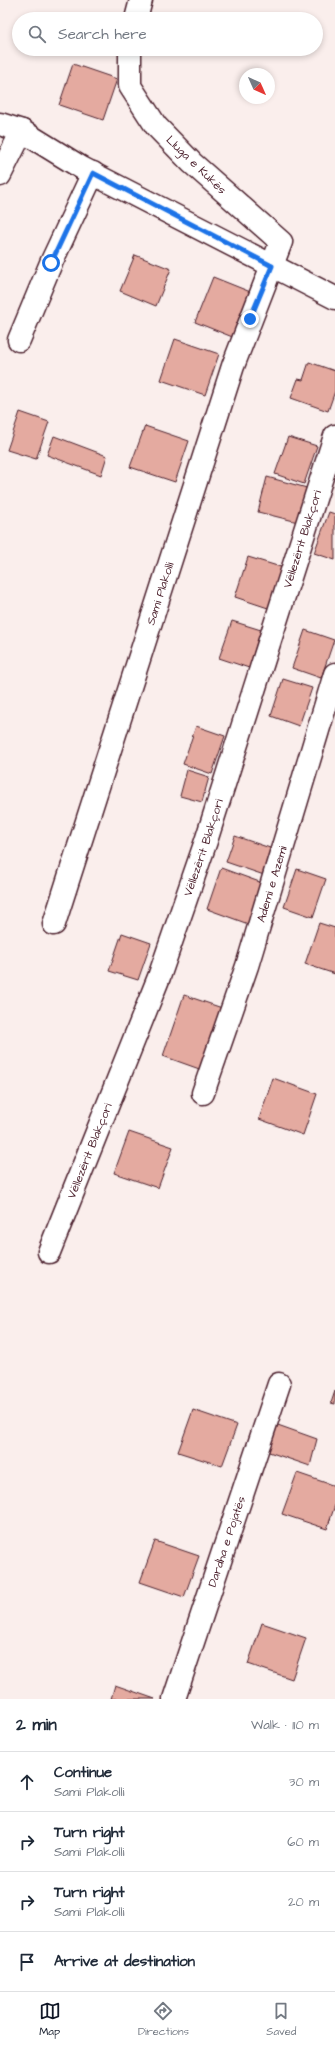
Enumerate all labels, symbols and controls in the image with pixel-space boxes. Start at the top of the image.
search box [12,12,323,56]
icon: search [26,23,48,45]
text: Search here [58,24,147,45]
north arrow [239,68,275,104]
street label: Lluga e Kukës [161,132,230,199]
route start [42,254,60,272]
route end [241,310,259,328]
street label: Vëllezërit Blakçori [279,488,326,590]
street label: Sami Plakolli [142,560,178,627]
street label: Vëllezërit Blakçori [179,797,227,898]
street label: Ademi e Azemi [252,844,291,924]
street label: Vëllezërit Blakçori [63,1100,116,1201]
street label: Dardha e Pojatës [203,1494,250,1589]
text: 2 min [16,1713,57,1737]
text: Walk · 110 m [251,1716,319,1734]
text: Continue [54,1762,112,1783]
icon: ahead [16,1771,38,1793]
text: 30 m [289,1773,319,1791]
text: Sami Plakolli [54,1783,125,1801]
text: Turn right [54,1822,125,1843]
icon: right [16,1831,38,1853]
text: 60 m [287,1833,319,1851]
text: Sami Plakolli [54,1843,125,1861]
text: Turn right [54,1882,125,1903]
icon: right [16,1891,38,1913]
text: 20 m [288,1893,319,1911]
text: Sami Plakolli [54,1903,125,1921]
icon: arrive [16,1951,38,1973]
text: Arrive at destination [54,1951,195,1972]
tab: Map [39,2000,61,2039]
tab: Directions [138,2000,189,2039]
tab: Saved [266,2000,296,2039]

